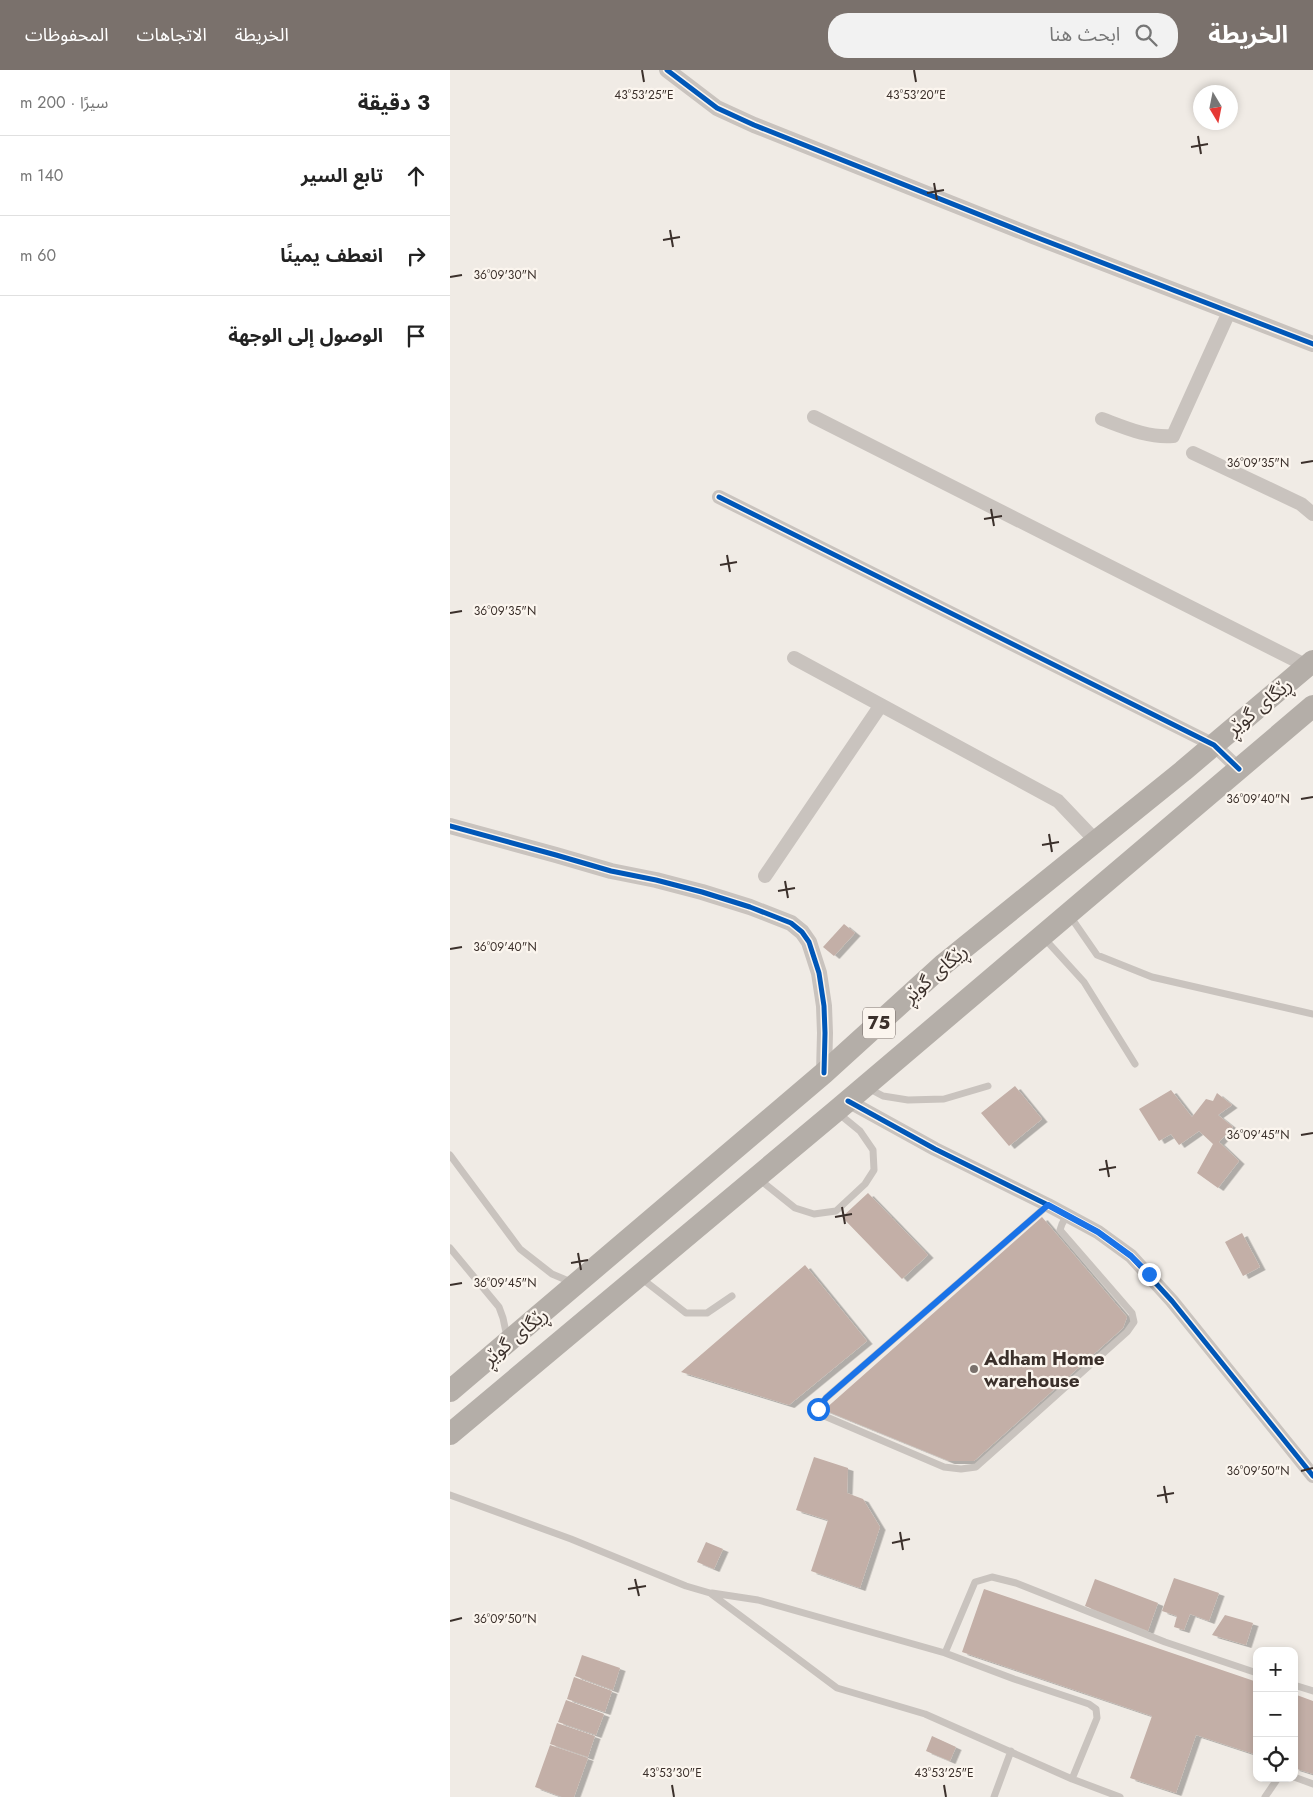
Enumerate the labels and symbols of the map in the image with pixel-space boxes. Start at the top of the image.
north arrow [1193,85,1238,130]
text: 43°53'25"E [614,86,674,104]
text: 43°53'20"E [886,86,946,104]
text: 36°09'30"N [474,266,536,284]
text: 36°09'35"N [1227,454,1289,472]
text: 36°09'35"N [474,602,536,620]
street label: ڕێگای گوێڕ [1220,671,1299,744]
text: 36°09'40"N [1226,790,1290,808]
text: 36°09'40"N [473,938,537,956]
street label: ڕێگای گوێڕ [897,938,975,1011]
road number: 75 [863,1008,895,1038]
text: 36°09'45"N [1227,1126,1289,1144]
route end [1138,1263,1161,1286]
text: 36°09'45"N [474,1274,536,1292]
street label: ڕێگای گوێڕ [476,1301,555,1374]
place label: Adham Home warehouse [983,1345,1105,1394]
marker: Adham Home warehouse [968,1363,980,1375]
route start [807,1398,830,1421]
text: 36°09'50"N [1226,1462,1290,1480]
text: 36°09'50"N [473,1610,537,1628]
text: 43°53'30"E [642,1764,702,1782]
text: 43°53'25"E [914,1764,974,1782]

